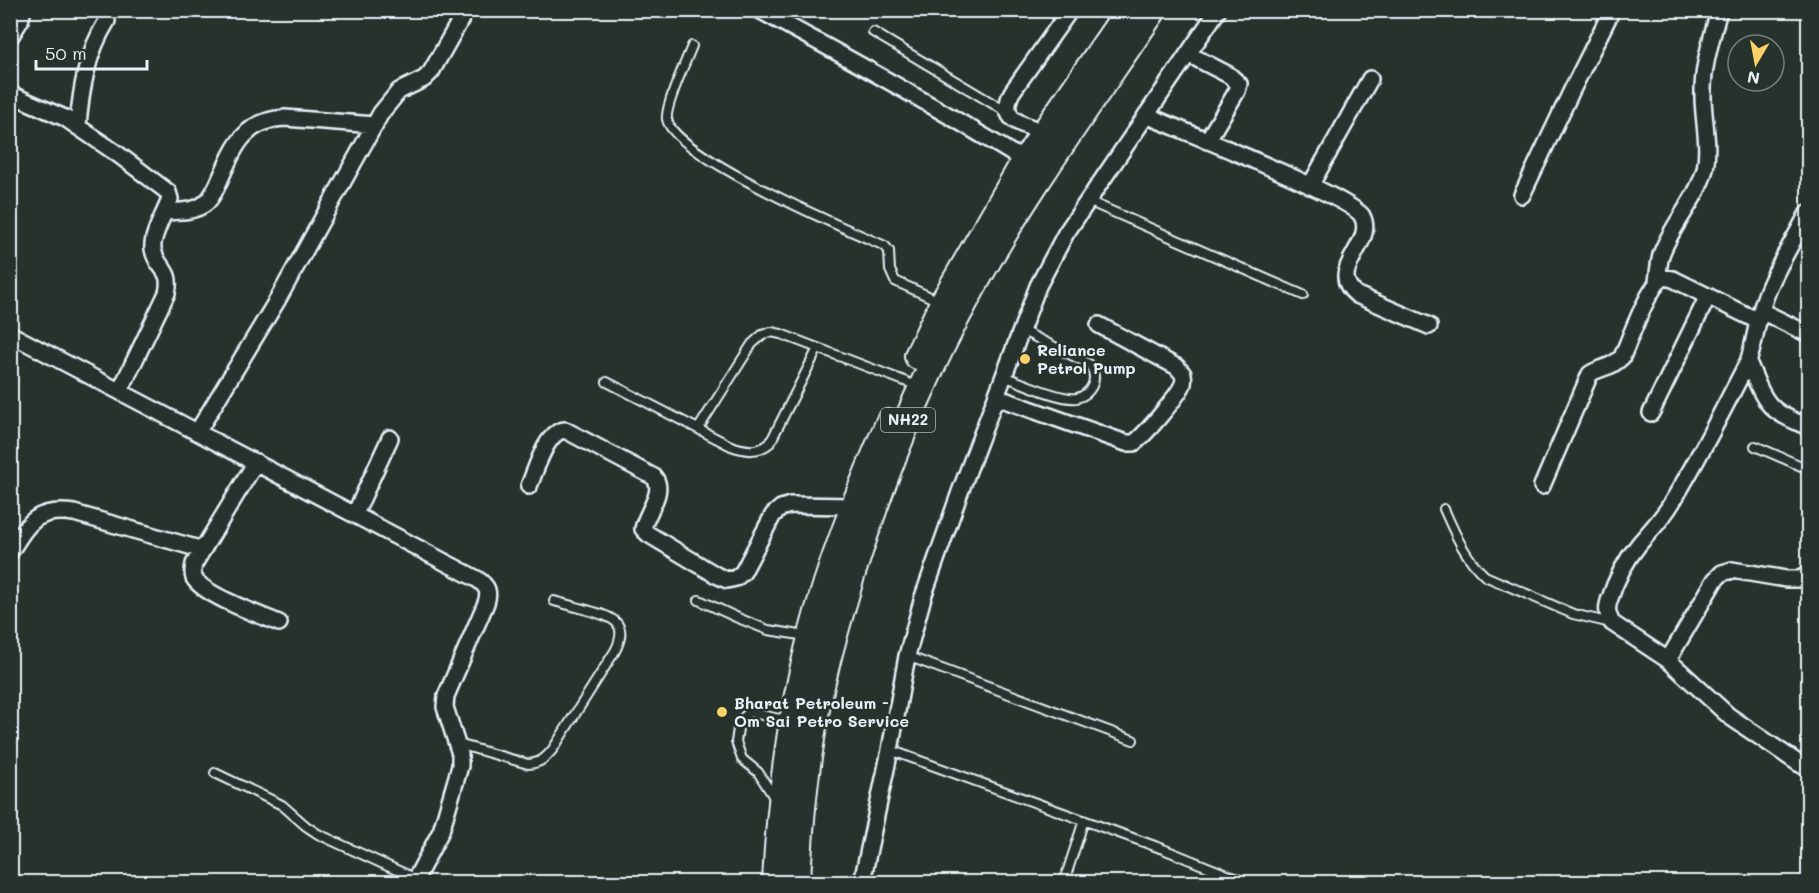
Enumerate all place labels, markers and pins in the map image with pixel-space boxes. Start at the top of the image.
place label: Reliance Petrol Pump [1037,339,1136,378]
marker: Reliance Petrol Pump [1018,352,1032,366]
place label: Bharat Petroleum - Om Sai Petro Service [734,692,909,731]
marker: Bharat Petroleum - Om Sai Petro Service [715,705,729,719]

